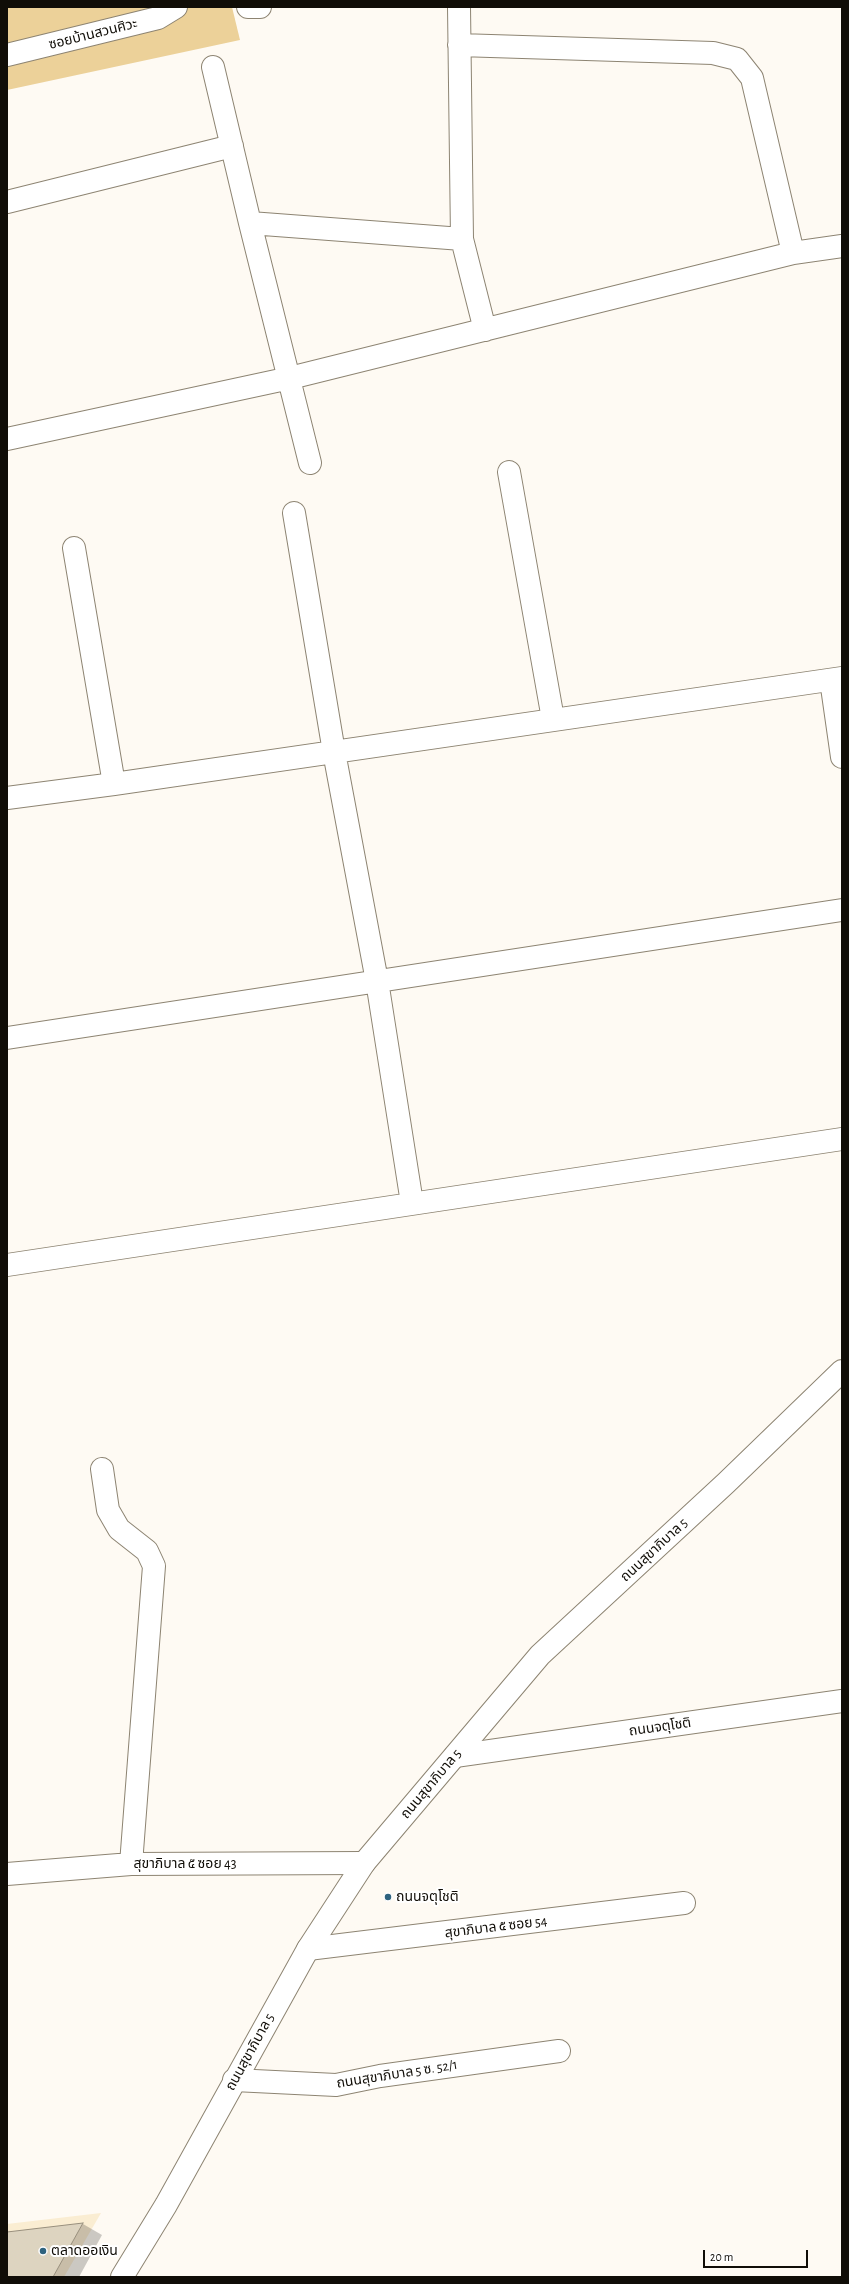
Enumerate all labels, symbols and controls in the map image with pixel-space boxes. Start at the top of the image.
street label: ซอยบ้านสวนศิวะ [47,15,139,53]
street label: ถนนสุขาภิบาล 5 [617,1515,691,1585]
street label: ถนนจตุโชติ [628,1714,692,1740]
street label: ถนนสุขาภิบาล 5 [397,1746,465,1822]
street label: สุขาภิบาล ๕ ซอย 43 [133,1856,237,1872]
place label: ถนนจตุโชติ [396,1889,459,1905]
marker: ถนนจตุโชติ [383,1892,393,1902]
street label: สุขาภิบาล ๕ ซอย 54 [444,1912,548,1942]
street label: ถนนสุขาภิบาล 5 [222,2010,278,2094]
street label: ถนนสุขาภิบาล 5 ซ. 52/1 [335,2056,459,2092]
scale bar [705,2242,810,2268]
place label: ตลาดออเงิน [51,2243,118,2259]
marker: ตลาดออเงิน [38,2246,48,2256]
text: 20 m [710,2251,733,2263]

